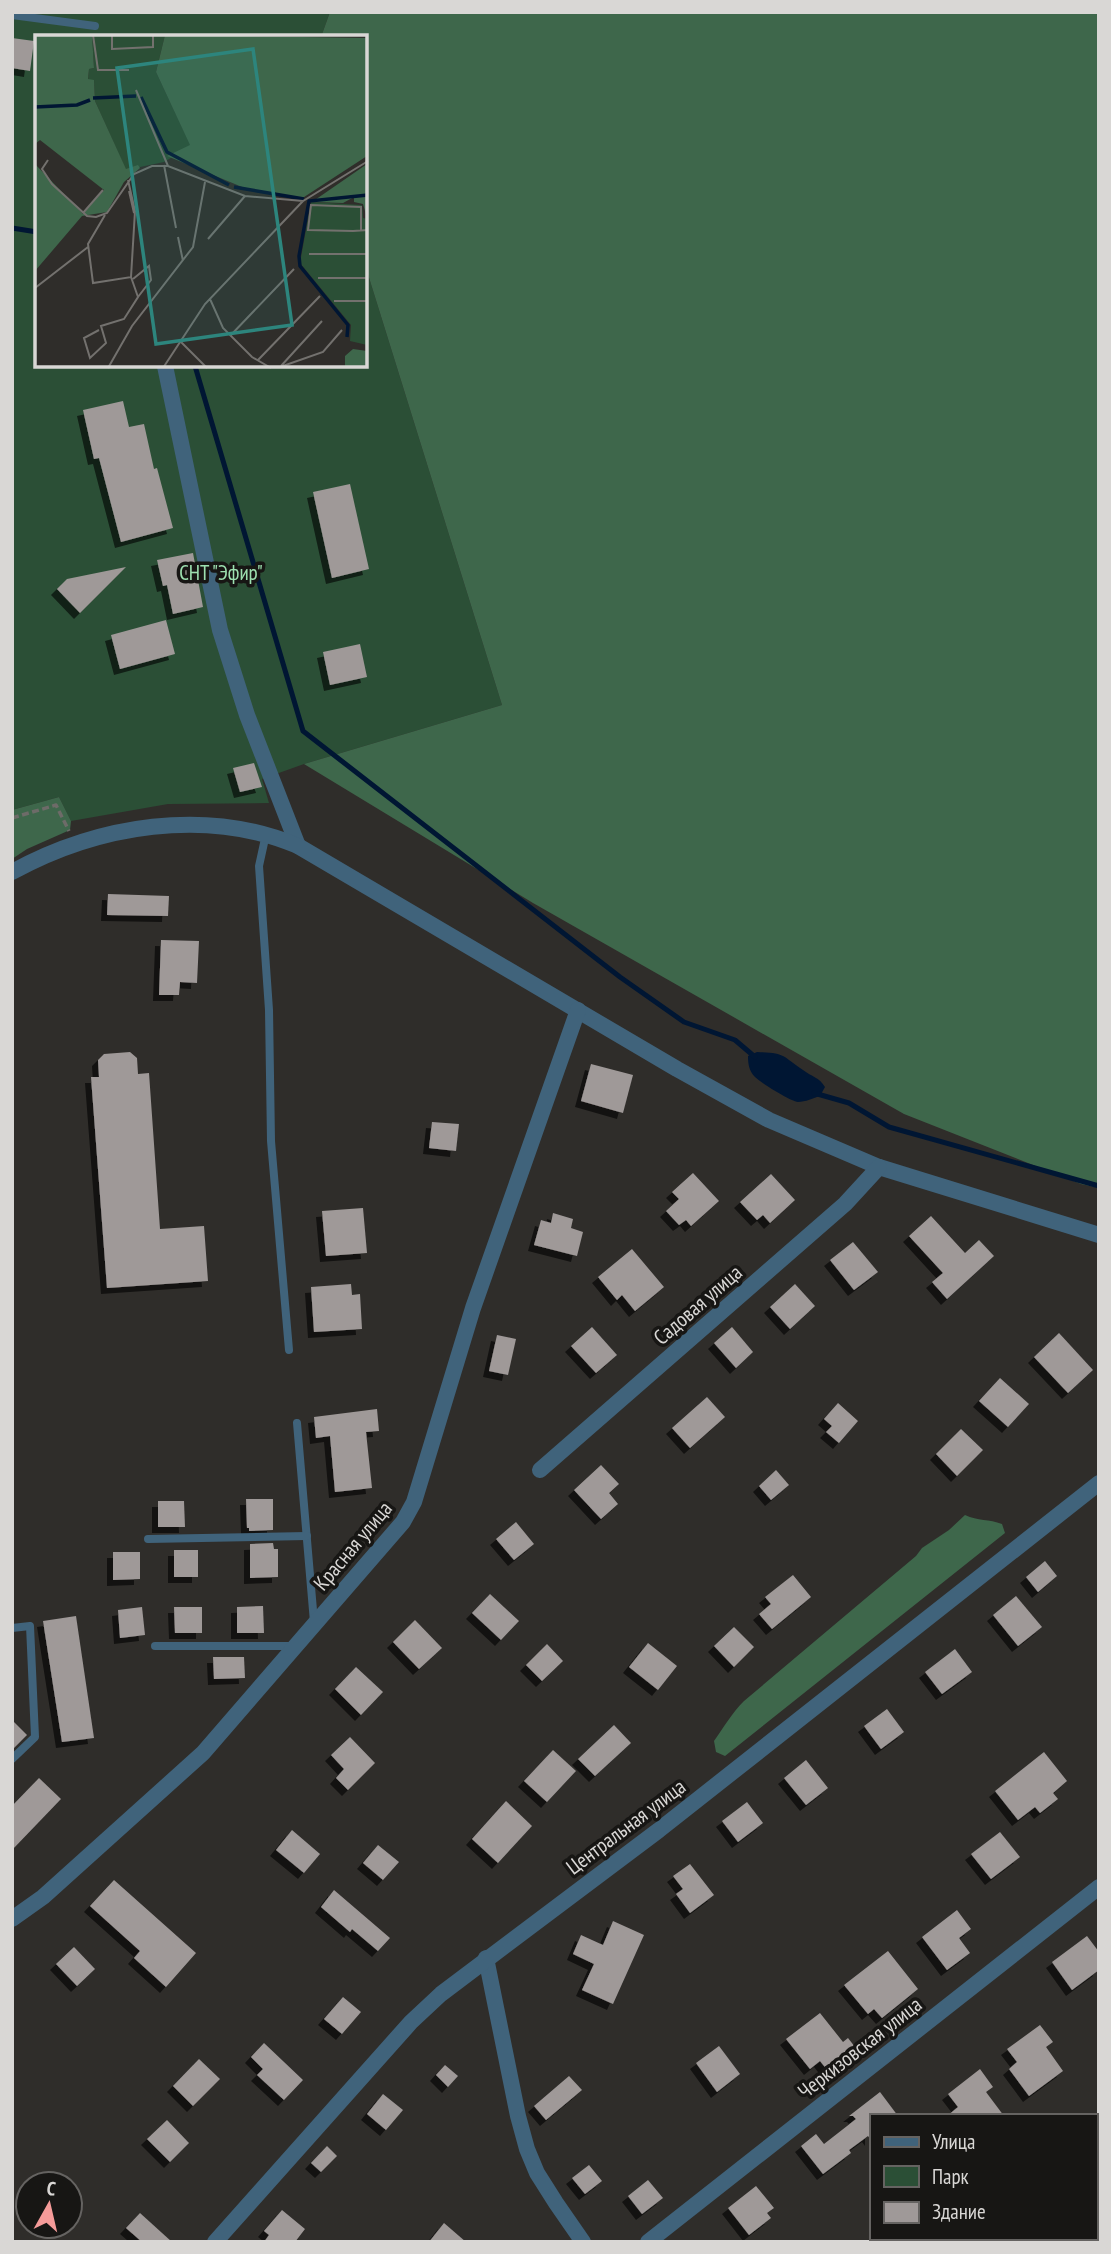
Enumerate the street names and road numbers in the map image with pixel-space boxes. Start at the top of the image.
street label: Садовая улица [648,1259,748,1350]
street label: Красная улица [307,1495,398,1596]
street label: Центральная улица [561,1773,691,1880]
street label: Черкизовская улица [792,1991,927,2104]

